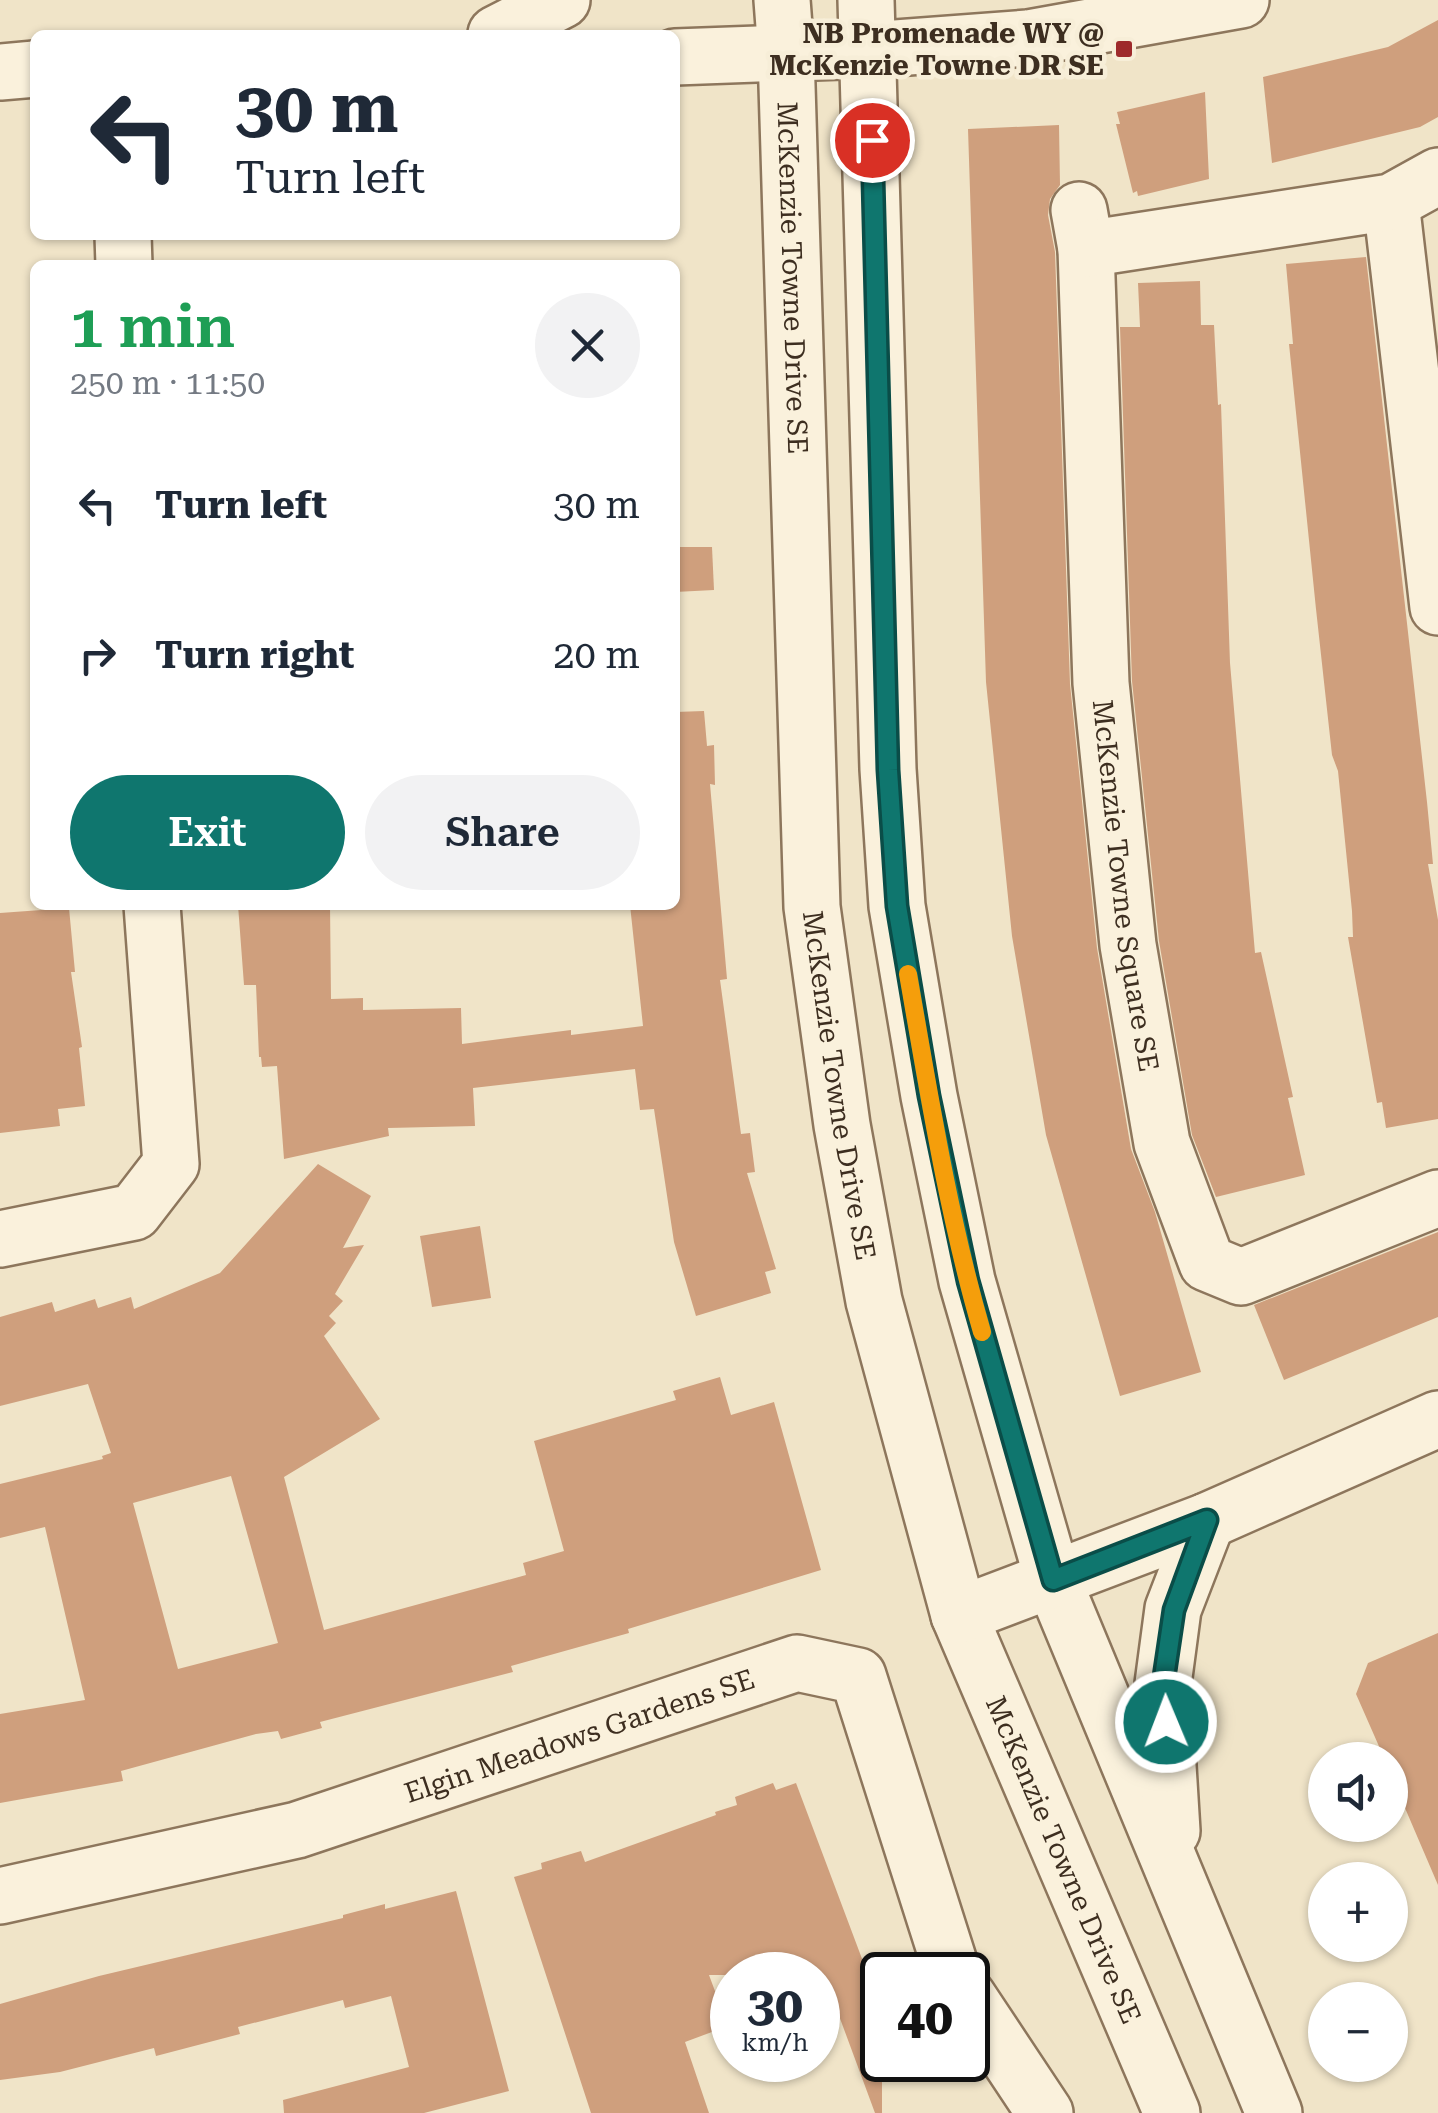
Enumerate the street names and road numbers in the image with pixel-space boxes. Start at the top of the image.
street label: McKenzie Towne Drive SE [770,101,814,455]
street label: McKenzie Towne Square SE [1086,698,1165,1074]
street label: McKenzie Towne Drive SE [796,909,882,1263]
street label: Elgin Meadows Gardens SE [400,1662,759,1810]
street label: McKenzie Towne Drive SE [979,1691,1148,2029]

